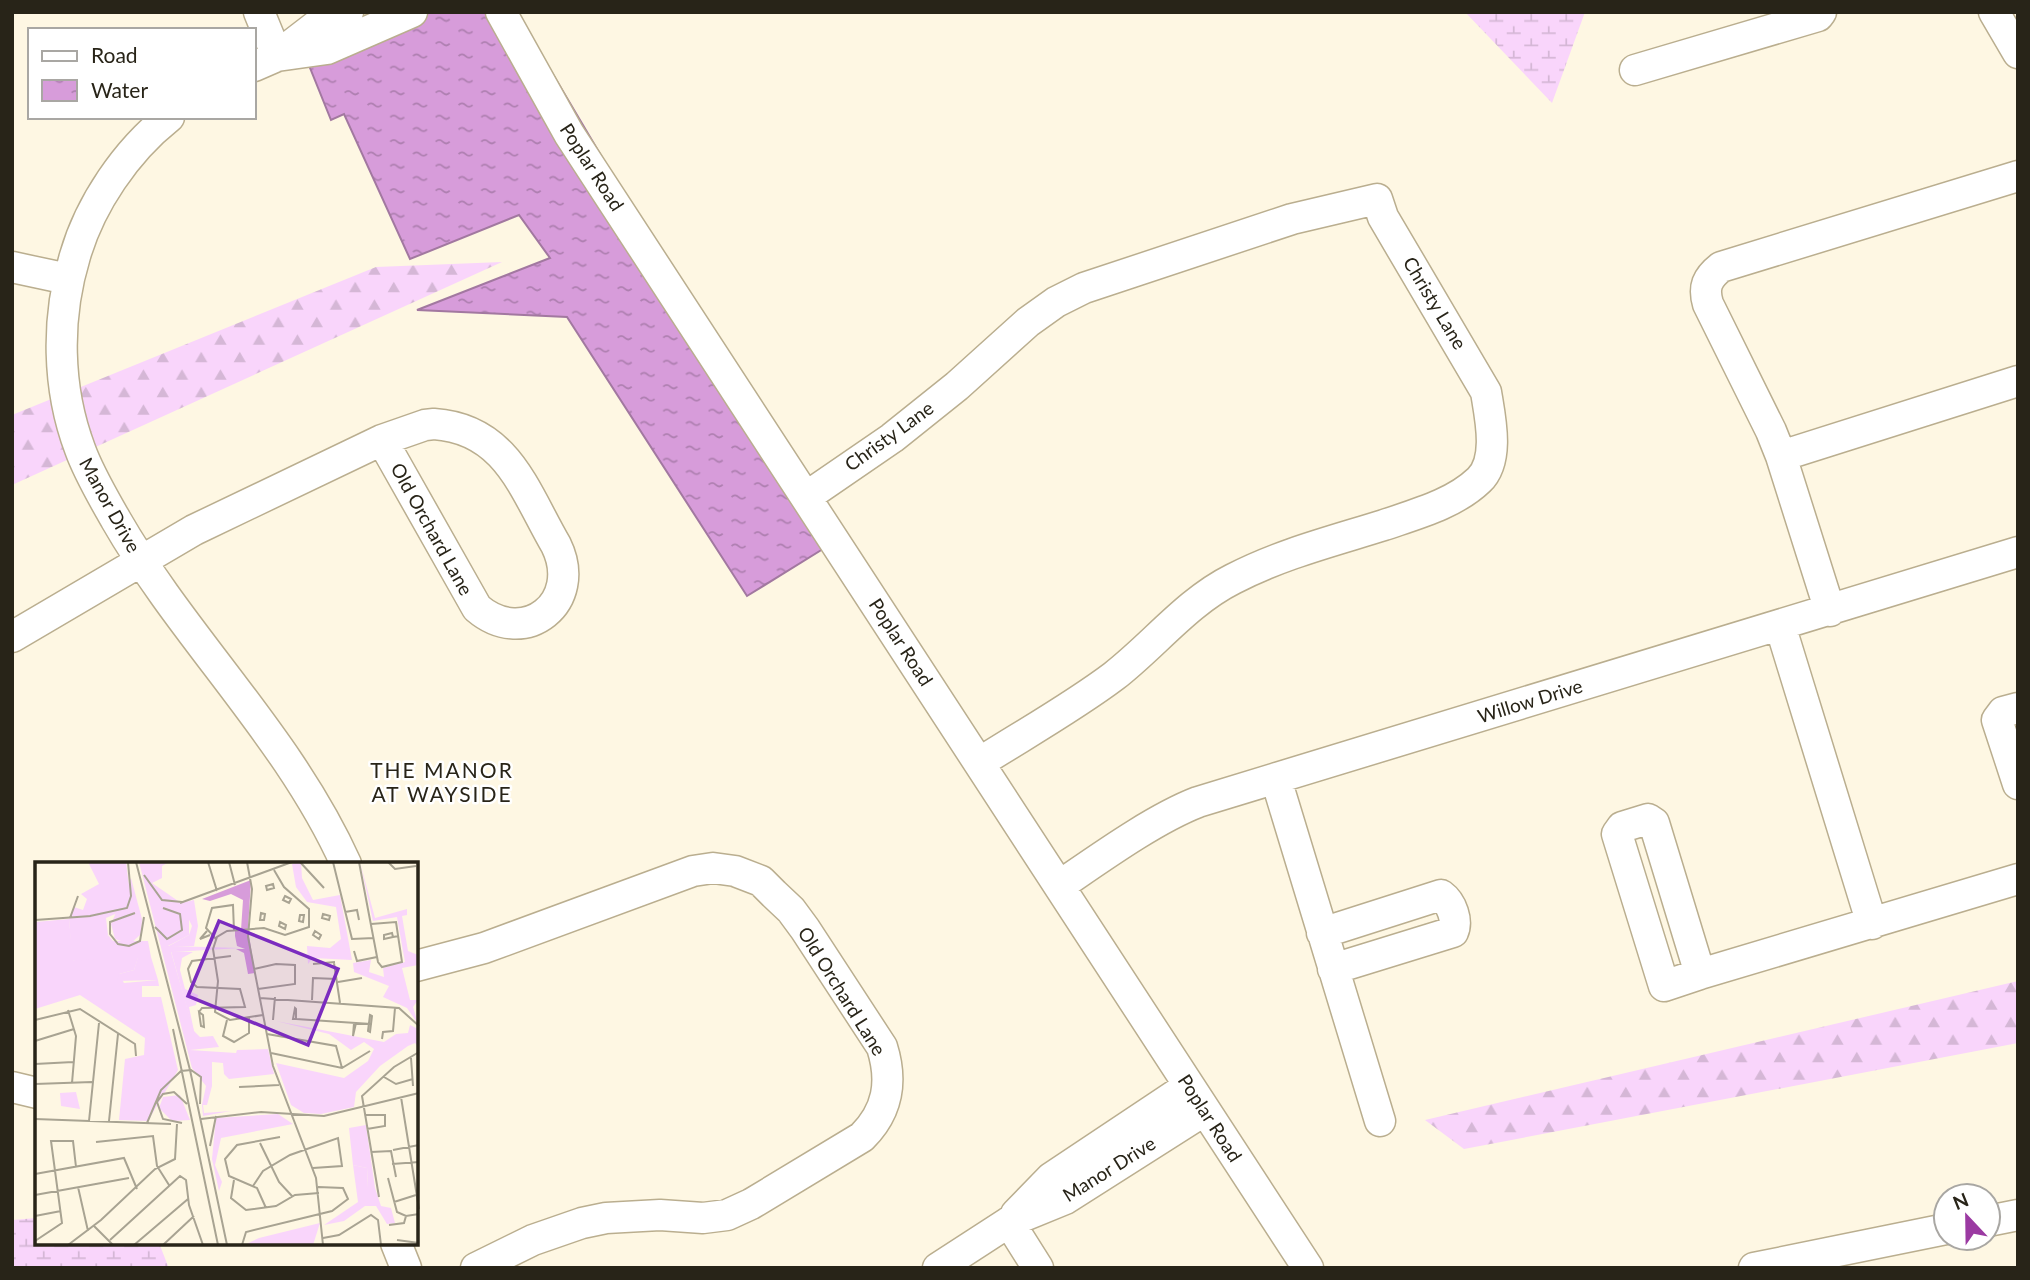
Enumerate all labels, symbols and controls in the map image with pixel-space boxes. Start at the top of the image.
legend [28,28,256,119]
text: Road [91,42,138,67]
text: Water [91,77,148,102]
street label: Poplar Road [556,119,629,215]
street label: Christy Lane [1399,252,1472,353]
street label: Christy Lane [840,396,937,475]
street label: Manor Drive [75,453,146,556]
street label: Old Orchard Lane [387,459,478,599]
street label: Poplar Road [865,594,938,690]
street label: Willow Drive [1475,674,1585,727]
district label: THE MANOR AT WAYSIDE [370,757,514,806]
inset map [35,862,418,1245]
street label: Old Orchard Lane [794,922,891,1059]
street label: Poplar Road [1174,1070,1247,1166]
street label: Manor Drive [1058,1131,1159,1206]
north arrow [1932,1182,2002,1252]
text: N [1949,1187,1972,1214]

